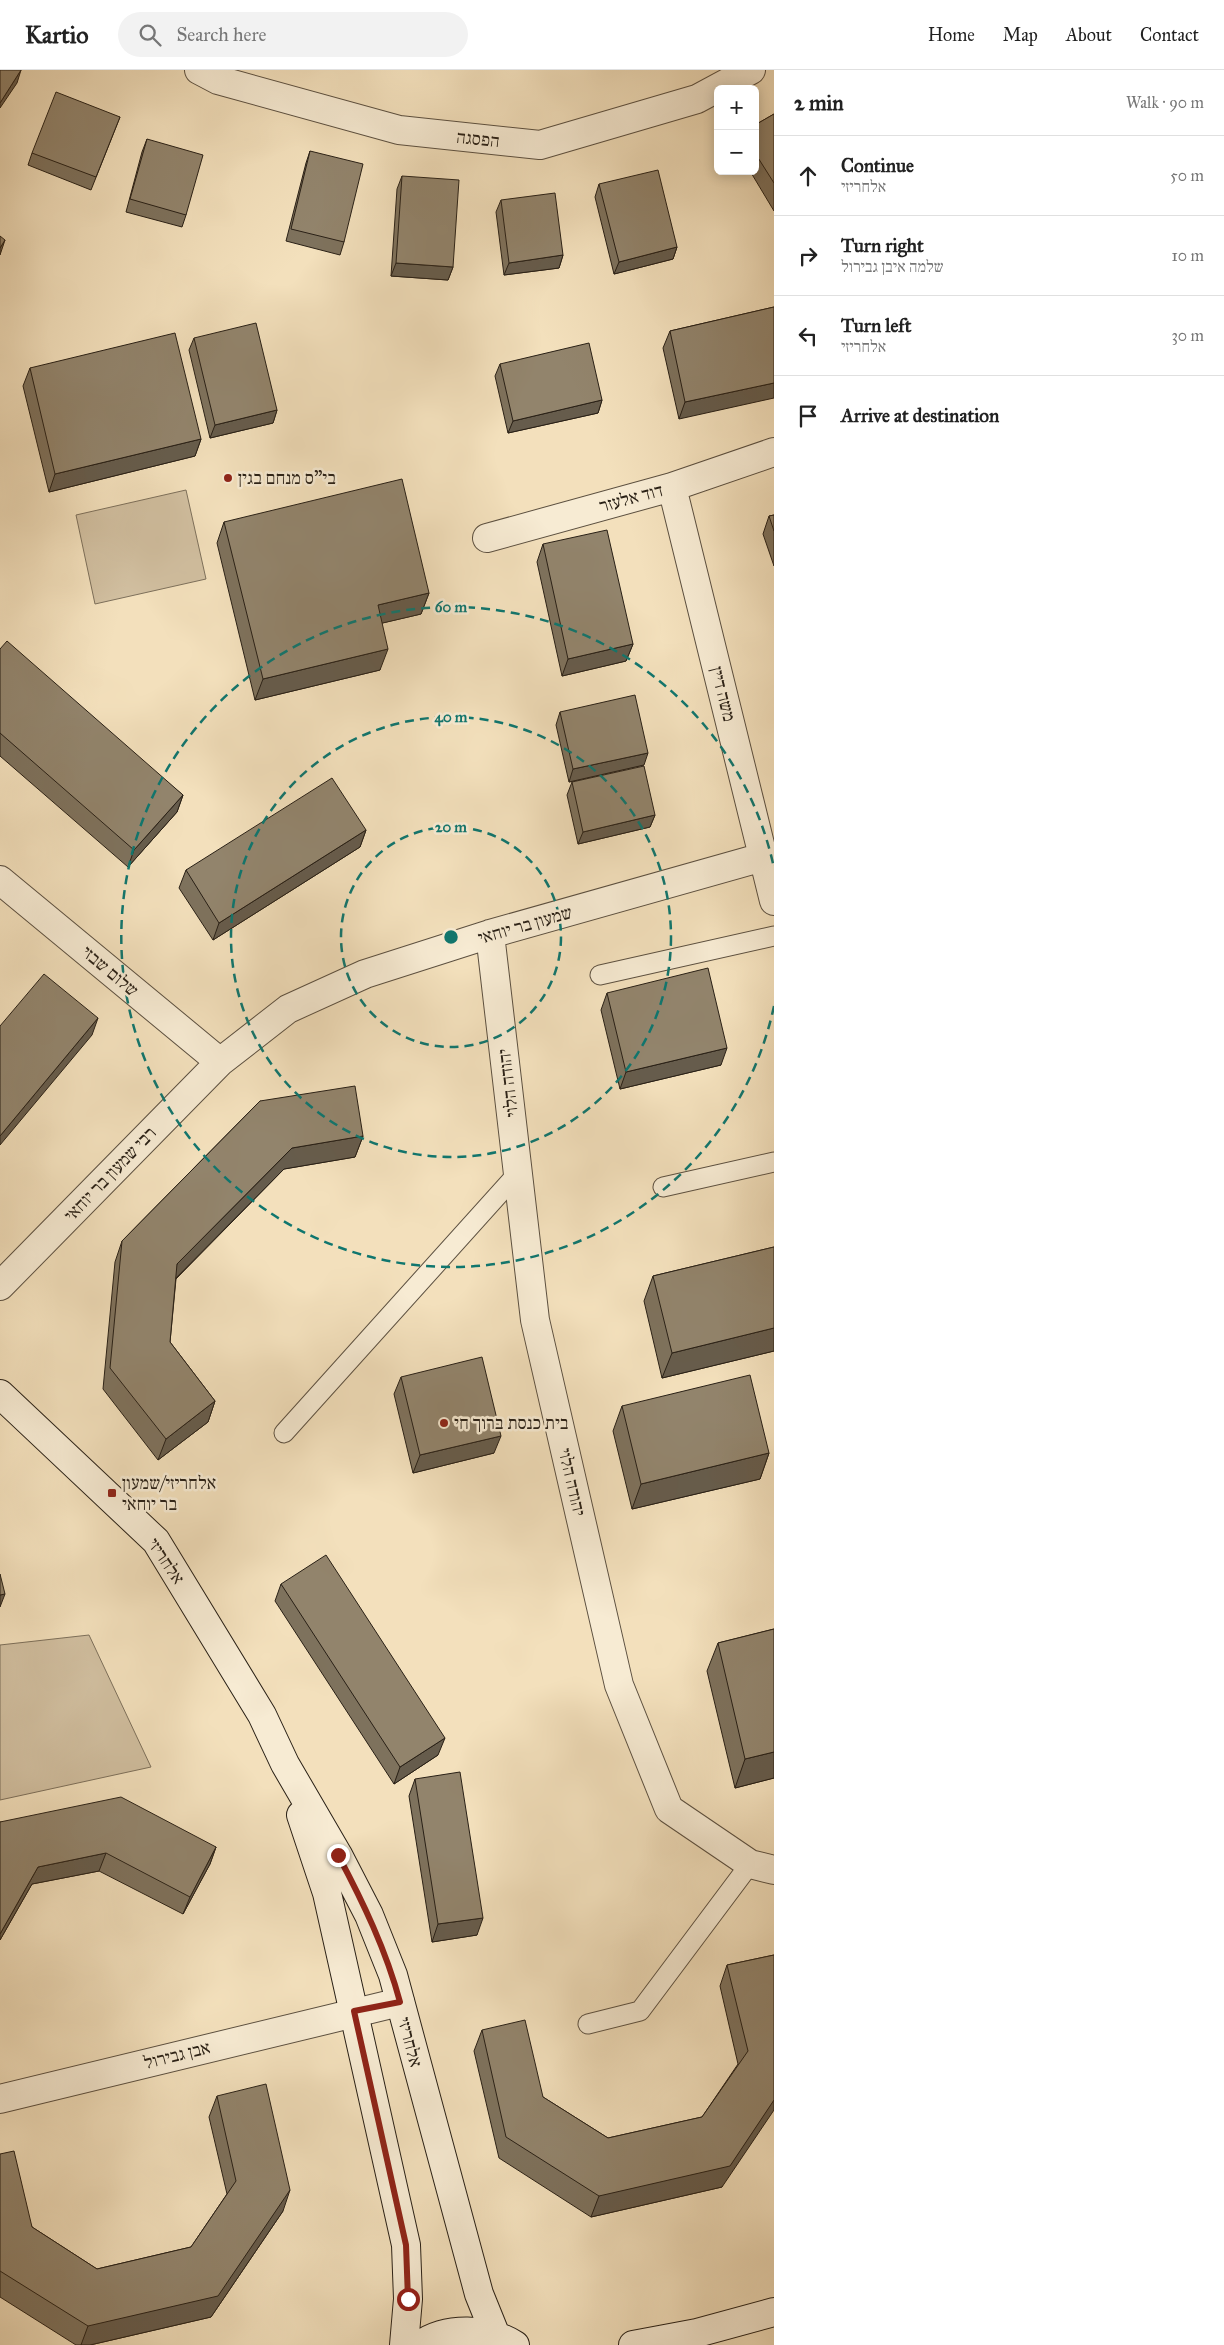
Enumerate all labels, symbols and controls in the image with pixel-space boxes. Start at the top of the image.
search box [118,12,468,57]
text: Kartio [25,20,88,50]
icon: search [136,21,164,49]
text: Search here [176,23,266,46]
text: Home [928,24,975,46]
text: Map [1003,24,1038,46]
text: About [1066,24,1112,46]
text: Contact [1140,24,1199,46]
map controls [714,85,759,175]
button: + [714,85,759,130]
text: 2 min [794,90,844,116]
text: Walk · 90 m [1126,93,1204,112]
street label: הפסגה [455,126,501,152]
button: − [714,130,759,175]
text: Continue [841,154,914,177]
icon: ahead [794,162,822,190]
text: 50 m [1170,166,1204,185]
text: אלחריזי [841,177,886,196]
text: Turn right [841,234,924,257]
icon: right [794,242,822,270]
text: 10 m [1172,246,1204,265]
text: שלמה איבן גבירול [841,257,944,276]
text: Turn left [841,314,911,337]
icon: left [794,322,822,350]
text: 30 m [1171,326,1204,345]
text: אלחריזי [841,337,886,356]
icon: arrive [794,402,822,430]
text: Arrive at destination [841,404,999,427]
place label: בי"ס מנחם בגין [238,467,336,489]
marker: בי"ס מנחם בגין [222,472,234,484]
street label: דוד אלעזר [597,479,665,517]
text: 60 m [435,598,468,616]
street label: משה דיין [706,664,740,724]
text: 40 m [435,708,468,727]
text: 20 m [435,818,467,836]
street label: שמעון בר יוחאי [475,901,575,949]
centre of rings [442,928,460,946]
street label: שלום שבזי [77,941,143,1001]
street label: יהודה הלוי [493,1047,523,1119]
street label: רבי שמעון בר יוחאי [59,1122,161,1226]
place label: בית כנסת ברוך חי [454,1412,569,1434]
marker: בית כנסת ברוך חי [438,1417,450,1429]
street label: יהודה הלוי [554,1446,590,1518]
place label: אלחריזי/שמעון בר יוחאי [122,1472,216,1515]
marker: אלחריזי/שמעון בר יוחאי [106,1487,118,1499]
street label: אלחריזי [143,1534,189,1588]
route end [327,1844,350,1867]
street label: אלחריזי [393,2015,427,2069]
street label: אבן גבירול [141,2036,213,2074]
route start [397,2288,420,2311]

